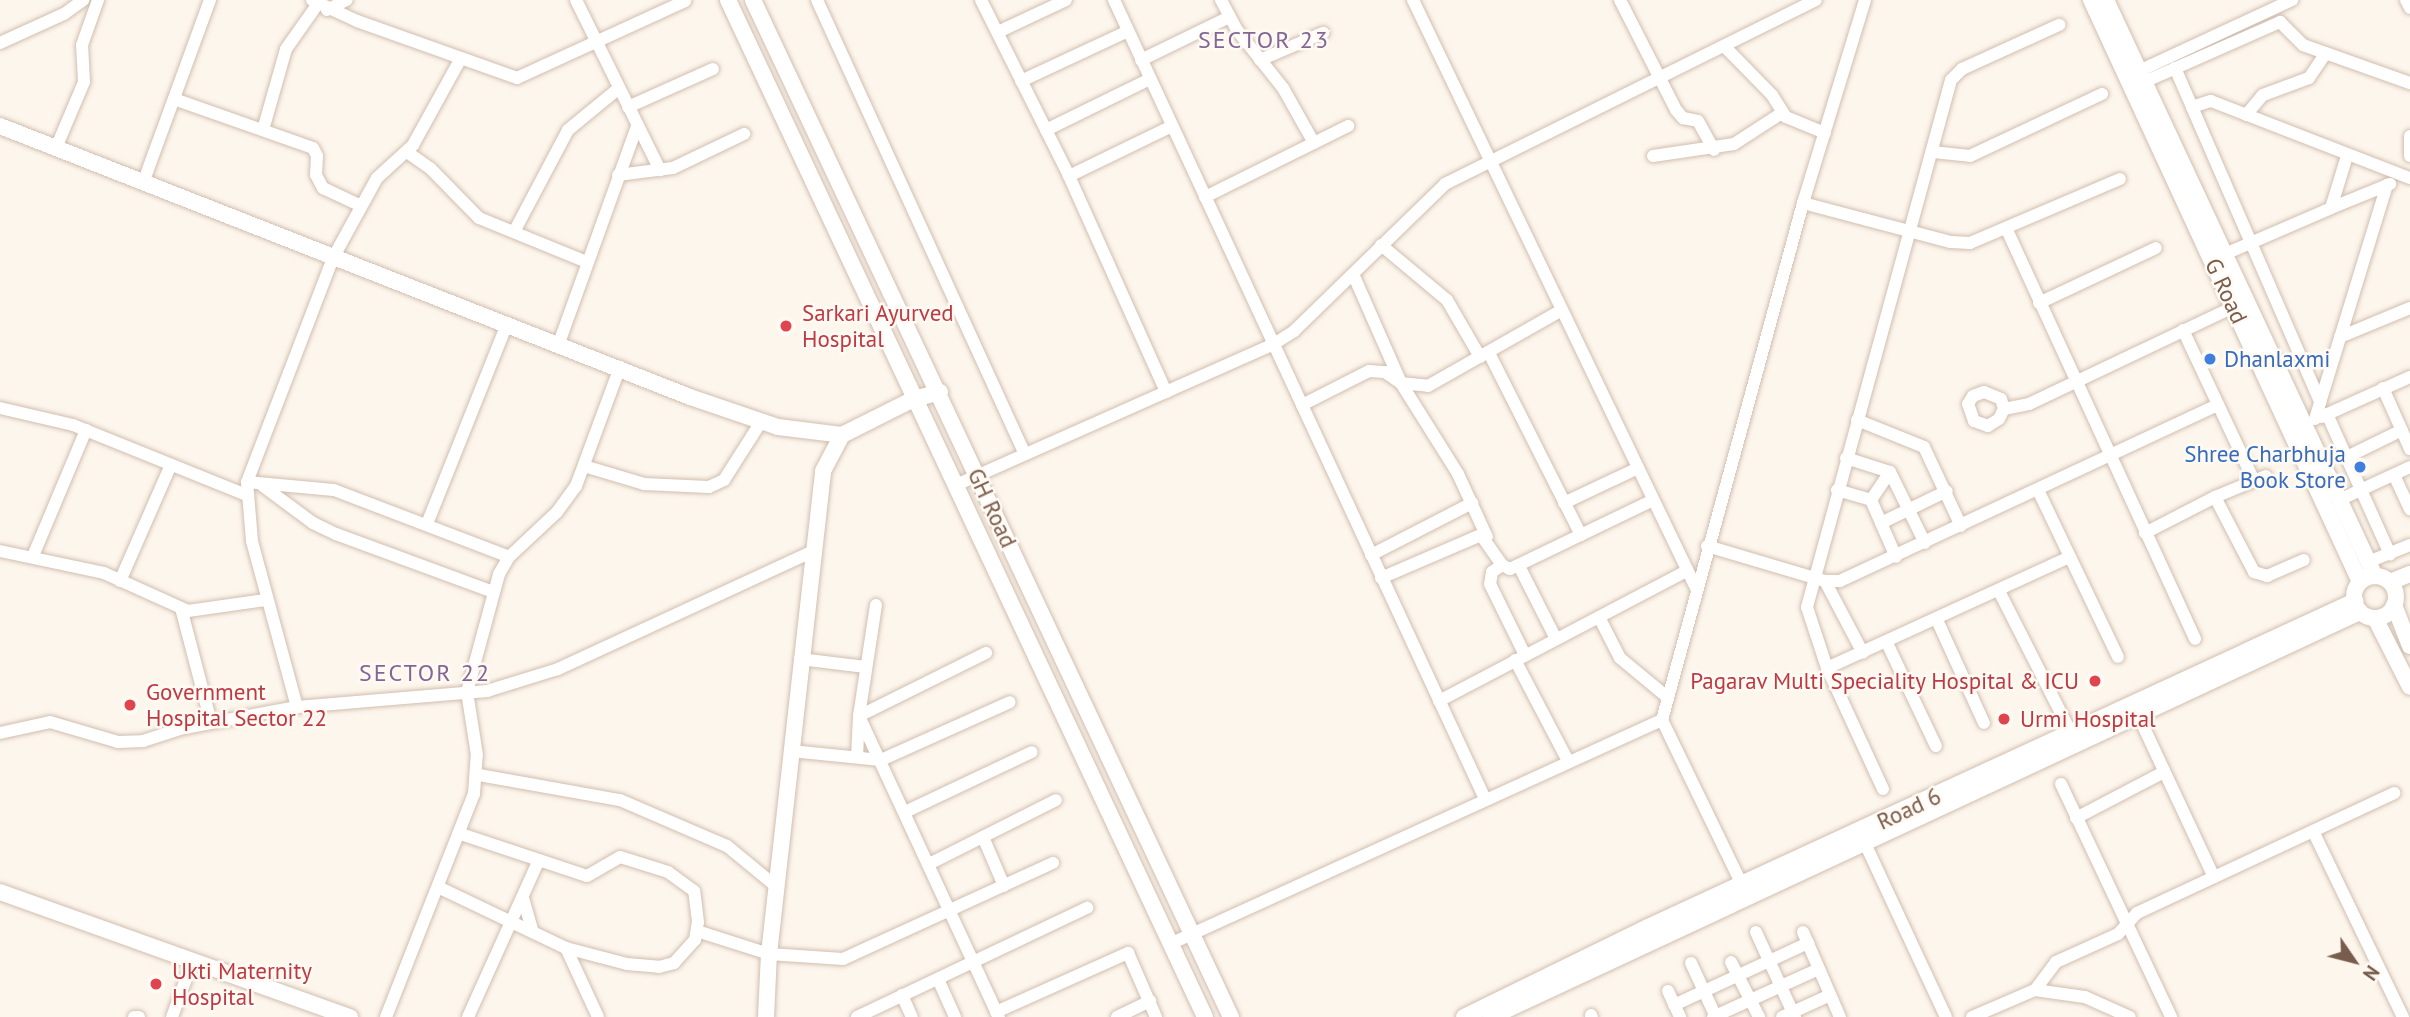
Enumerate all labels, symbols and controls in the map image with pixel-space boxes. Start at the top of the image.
district label: SECTOR 23 [1199,26,1329,54]
street label: G Road [2199,254,2253,328]
place label: Sarkari Ayurved Hospital [802,299,954,353]
marker: Sarkari Ayurved Hospital [776,316,796,336]
place label: Dhanlaxmi [2224,345,2330,373]
marker: Dhanlaxmi [2202,351,2218,367]
place label: Shree Charbhuja Book Store [2184,440,2346,494]
marker: Shree Charbhuja Book Store [2352,459,2368,475]
street label: GH Road [962,464,1022,552]
district label: SECTOR 22 [360,659,490,687]
place label: Pagarav Multi Speciality Hospital & ICU [1689,667,2079,695]
marker: Pagarav Multi Speciality Hospital & ICU [2085,671,2105,691]
place label: Government Hospital Sector 22 [146,678,327,732]
marker: Government Hospital Sector 22 [120,695,140,715]
place label: Urmi Hospital [2020,705,2156,733]
marker: Urmi Hospital [1994,709,2014,729]
street label: Road 6 [1873,782,1945,836]
north arrow [2319,926,2389,996]
place label: Ukti Maternity Hospital [172,957,312,1011]
text: N [2358,961,2385,985]
marker: Ukti Maternity Hospital [146,974,166,994]

